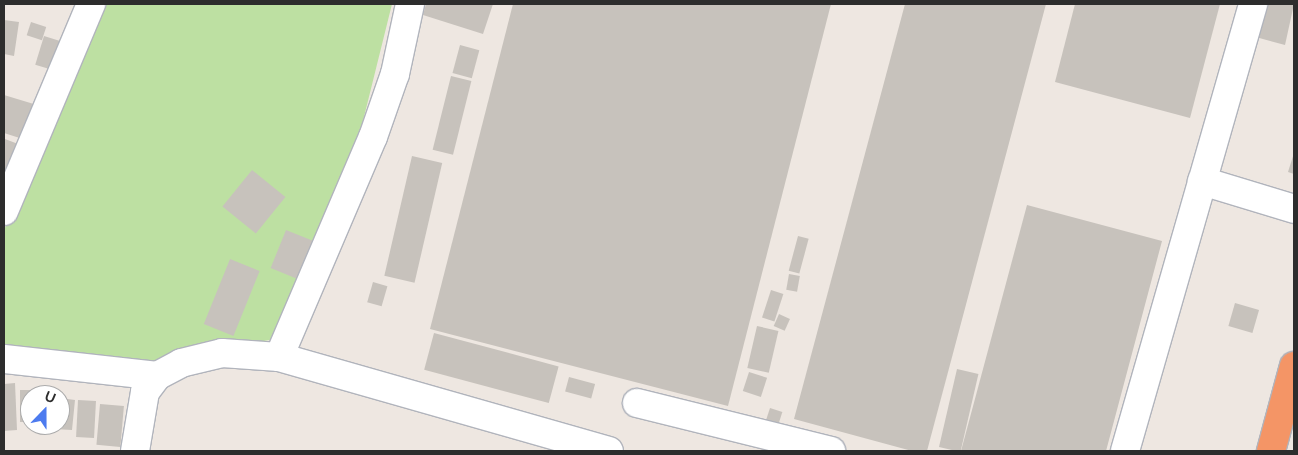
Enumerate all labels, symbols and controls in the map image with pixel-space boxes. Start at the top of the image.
north arrow [20,385,70,435]
text: U [42,388,58,406]

